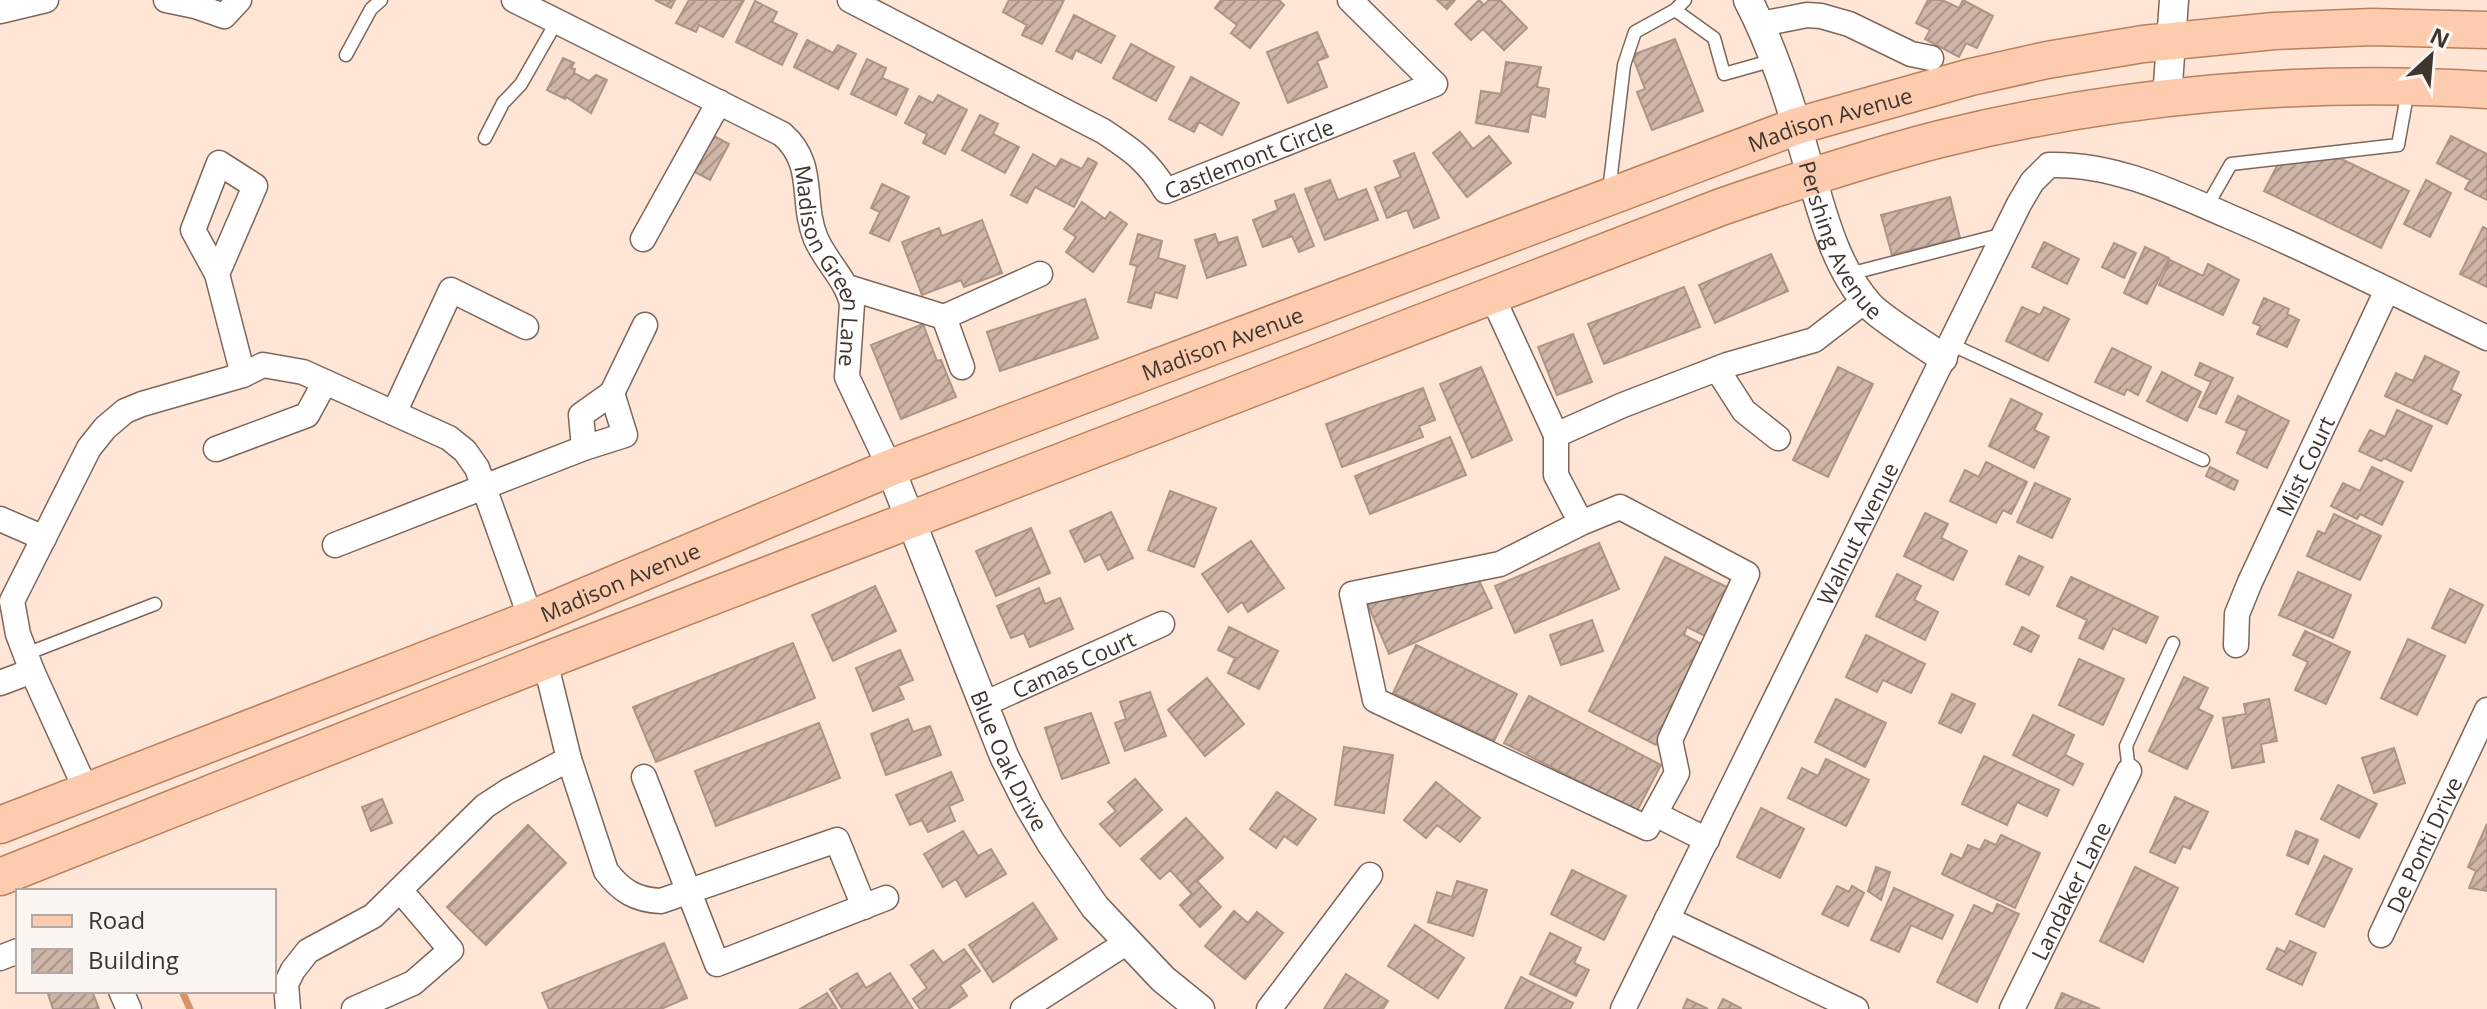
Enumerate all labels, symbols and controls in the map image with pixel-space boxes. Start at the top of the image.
north arrow [2391,16,2471,96]
text: N [2426,20,2455,55]
street label: Madison Avenue [1743,79,1916,158]
street label: Castlemont Circle [1160,111,1338,205]
street label: Pershing Avenue [1793,157,1889,326]
street label: Madison Green Lane [788,163,867,368]
street label: Madison Avenue [1137,299,1307,387]
street label: Mist Court [2268,411,2341,520]
street label: Walnut Avenue [1809,457,1905,610]
street label: Madison Avenue [535,535,704,629]
street label: Camas Court [1007,623,1140,705]
street label: Blue Oak Drive [964,686,1055,836]
street label: De Ponti Drive [2379,772,2469,917]
street label: Landaker Lane [2023,816,2117,965]
legend [16,889,276,993]
text: Road [88,903,145,936]
text: Building [88,943,179,976]

